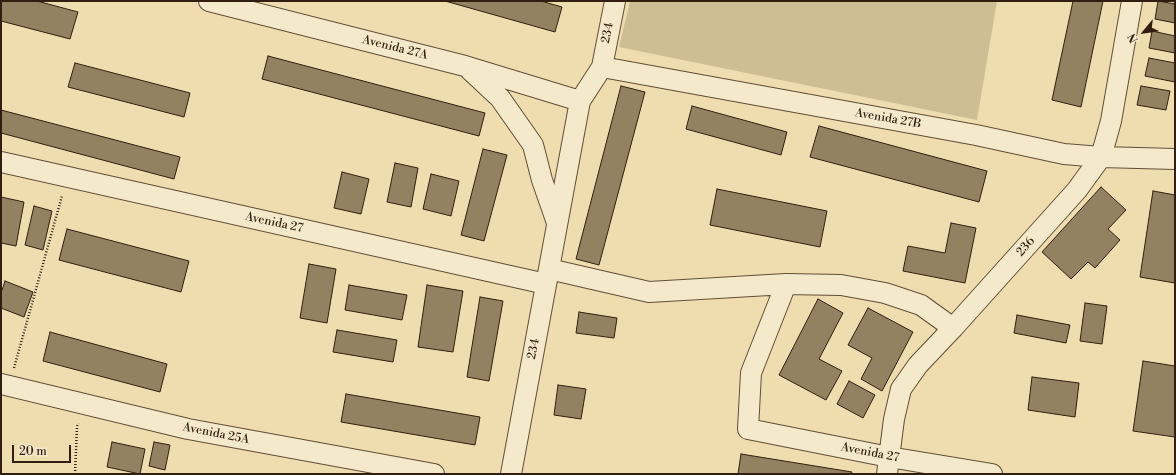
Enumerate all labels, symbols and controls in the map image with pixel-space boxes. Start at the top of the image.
north arrow [1124,12,1164,52]
street label: 234 [599,21,617,45]
text: N [1125,31,1142,45]
street label: Avenida 27A [361,33,429,63]
street label: Avenida 27B [854,106,922,132]
street label: Avenida 27 [244,210,304,236]
street label: 236 [1014,234,1038,260]
street label: 234 [525,337,543,361]
street label: Avenida 25A [181,420,251,448]
scale bar [14,437,73,463]
street label: Avenida 27 [840,440,900,466]
text: 20 m [19,444,47,459]

